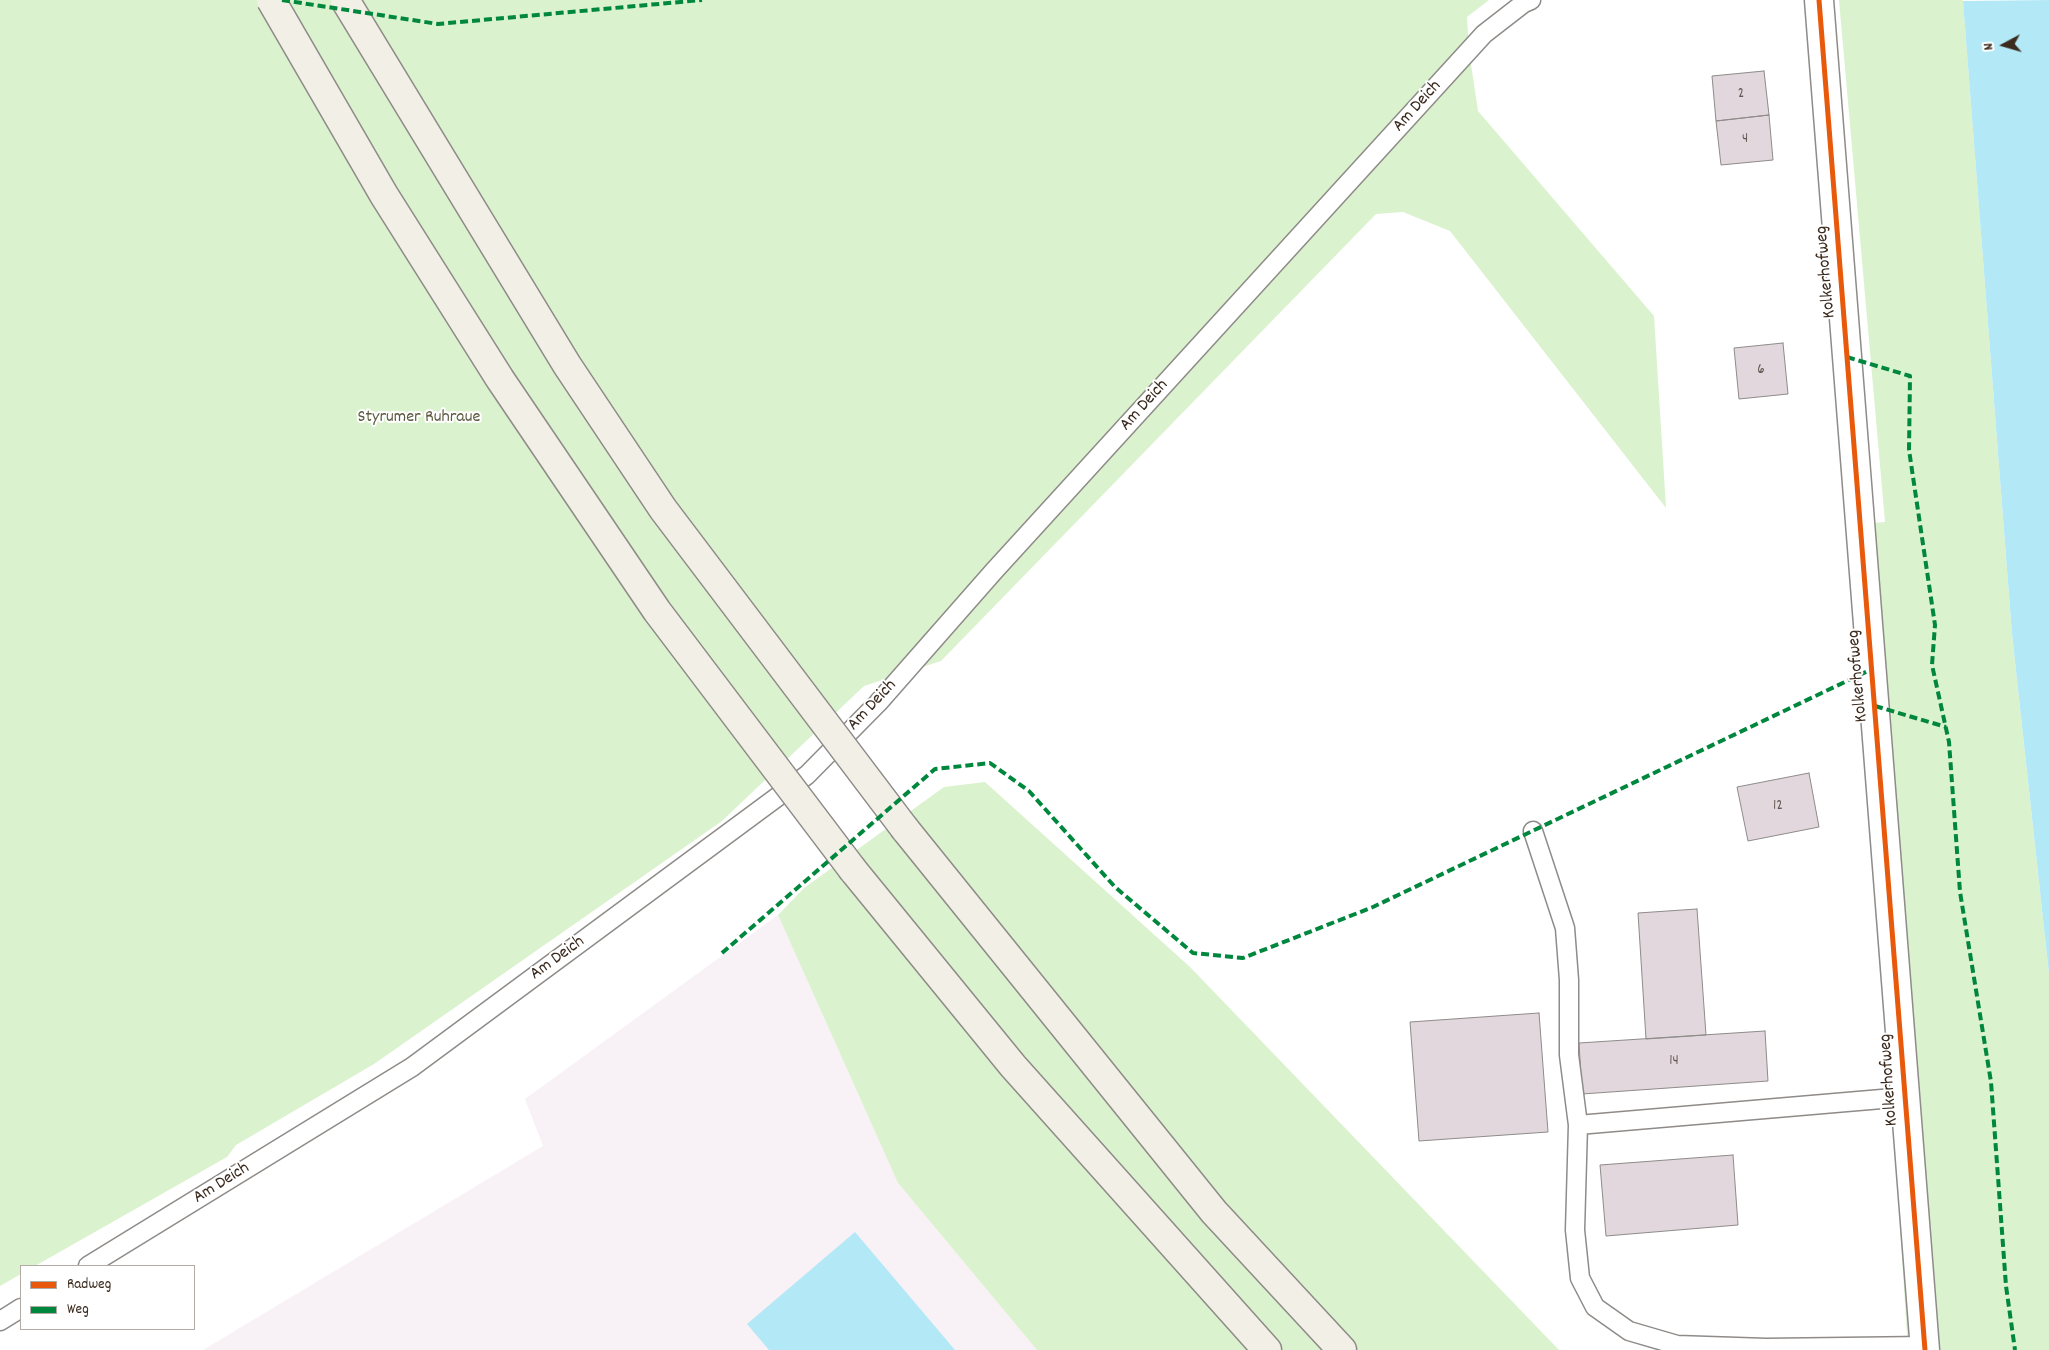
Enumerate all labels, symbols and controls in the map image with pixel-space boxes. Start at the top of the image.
north arrow [1979,20,2029,70]
text: N [1979,42,1999,51]
street label: Am Deich [1389,77,1447,137]
house number: 2 [1738,86,1744,104]
house number: 4 [1742,131,1748,149]
street label: Kolkerhofweg [1812,225,1842,319]
house number: 6 [1757,362,1765,380]
street label: Am Deich [1116,376,1174,436]
park label: Styrumer Ruhraue [358,408,480,430]
street label: Kolkerhofweg [1844,629,1874,723]
street label: Am Deich [844,676,902,736]
house number: 12 [1773,798,1783,816]
street label: Am Deich [526,932,590,986]
street label: Kolkerhofweg [1876,1033,1904,1127]
house number: 14 [1669,1053,1679,1071]
street label: Am Deich [190,1158,254,1210]
legend [20,1265,195,1330]
text: Radweg [67,1274,111,1296]
text: Weg [67,1299,89,1321]

